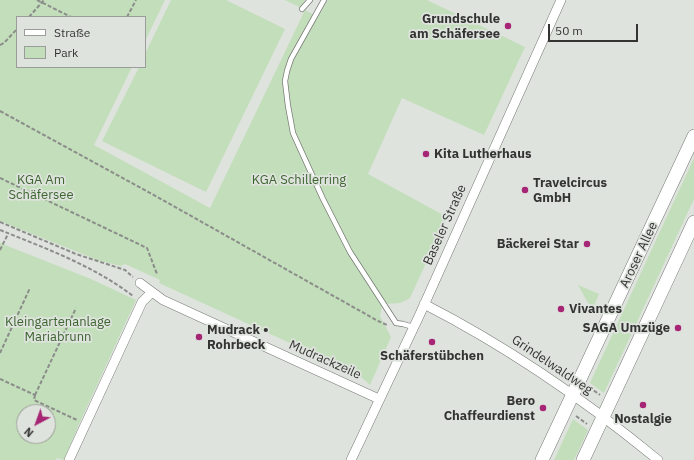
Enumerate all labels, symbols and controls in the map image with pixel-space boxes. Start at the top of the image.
place label: Grundschule am Schäfersee [410,11,500,42]
legend [16,16,146,68]
scale bar [550,16,640,42]
marker: Grundschule am Schäfersee [503,21,513,31]
text: 50 m [555,23,583,38]
text: Straße [54,25,90,40]
text: Park [54,45,78,60]
place label: Kita Lutherhaus [434,146,532,162]
marker: Kita Lutherhaus [421,149,431,159]
park label: KGA Am Schäfersee [8,172,74,203]
park label: KGA Schillerring [252,172,346,188]
place label: Travelcircus GmbH [533,175,607,206]
street label: Baseler Straße [420,182,470,268]
marker: Travelcircus GmbH [520,185,530,195]
street label: Aroser Allee [617,219,661,291]
place label: Bäckerei Star [497,236,579,252]
marker: Bäckerei Star [582,239,592,249]
place label: Vivantes [569,301,622,317]
marker: Vivantes [556,304,566,314]
park label: Kleingartenanlage Mariabrunn [5,314,111,345]
place label: SAGA Umzüge [583,320,670,336]
place label: Mudrack • Rohrbeck [207,322,269,353]
marker: SAGA Umzüge [673,323,683,333]
marker: Mudrack • Rohrbeck [194,332,204,342]
street label: Grindelwaldweg [509,332,595,398]
street label: Mudrackzeile [286,337,364,383]
marker: Schäferstübchen [427,337,437,347]
place label: Schäferstübchen [380,348,484,364]
place label: Bero Chaffeurdienst [444,393,535,424]
marker: Nostalgie [638,400,648,410]
marker: Bero Chaffeurdienst [538,403,548,413]
north arrow [16,404,56,444]
place label: Nostalgie [614,411,672,427]
text: N [21,424,36,440]

